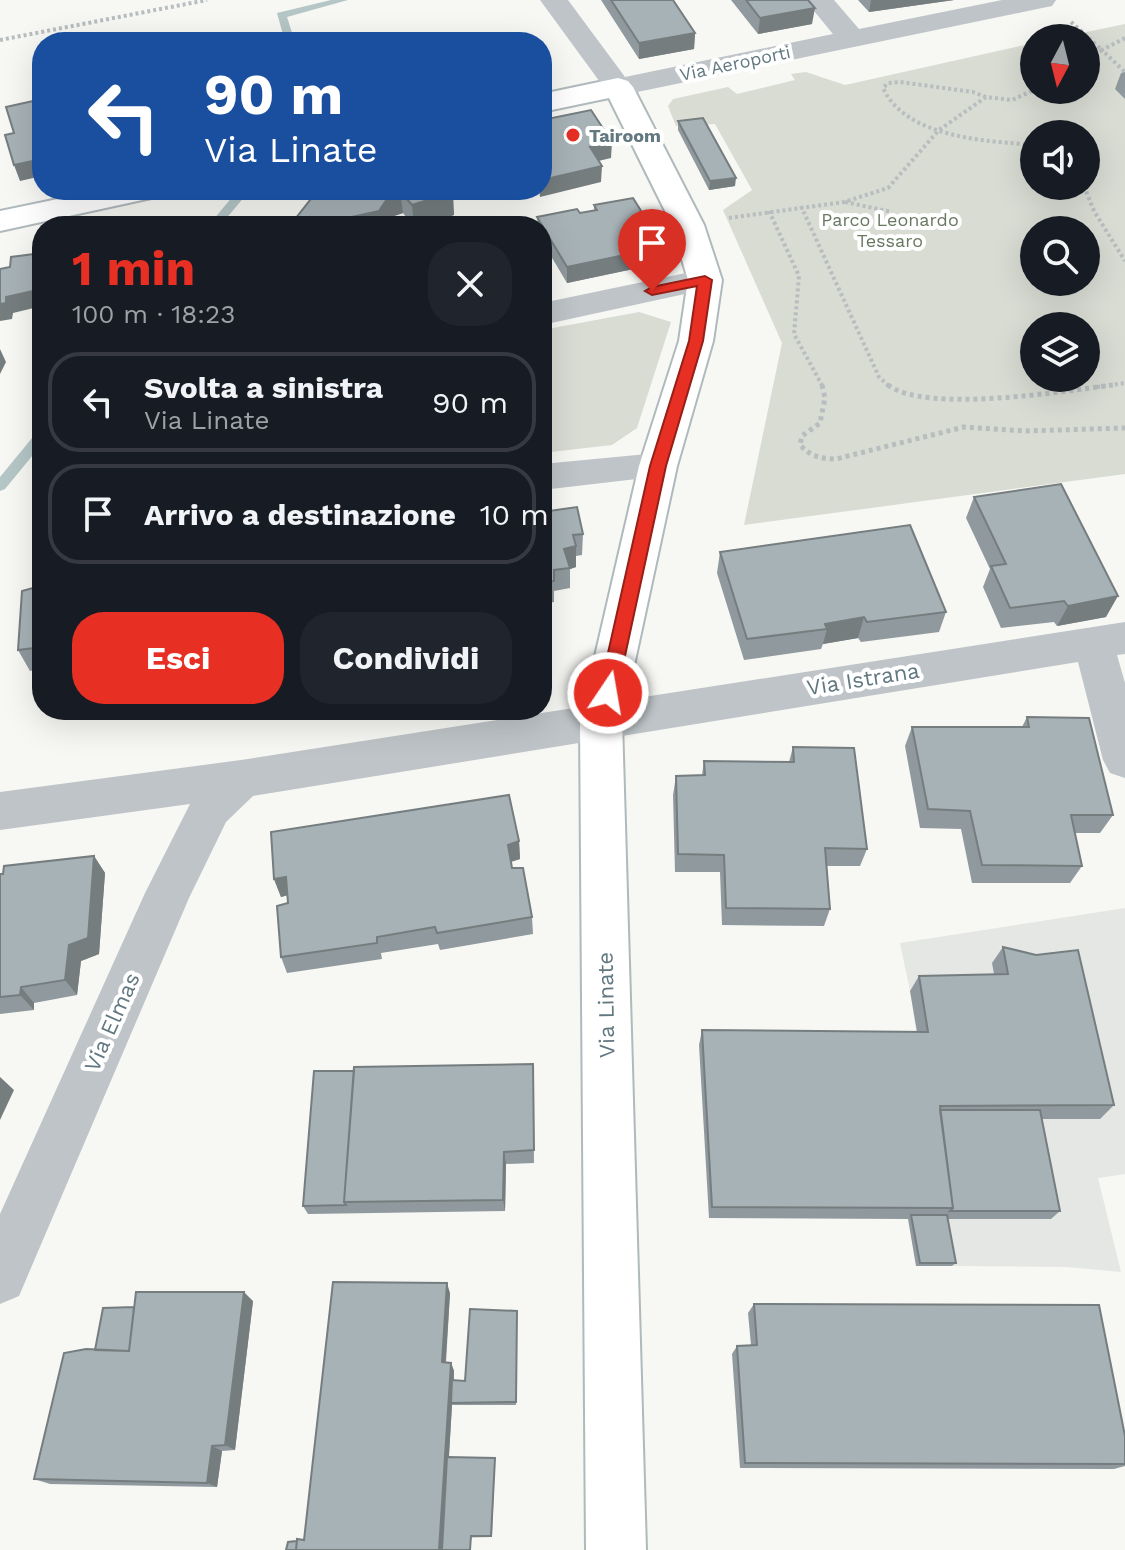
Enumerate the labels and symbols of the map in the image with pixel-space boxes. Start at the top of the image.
north arrow [1020,24,1100,104]
street label: Via Aeroporti [678,41,792,85]
place label: Tairoom [589,125,661,146]
marker: Tairoom [564,126,582,144]
pin [618,209,686,291]
park label: Parco Leonardo Tessaro [821,209,959,251]
position arrow [566,651,650,735]
street label: Via Istrana [805,658,921,700]
street label: Via Linate [593,952,619,1058]
street label: Via Elmas [79,969,145,1075]

